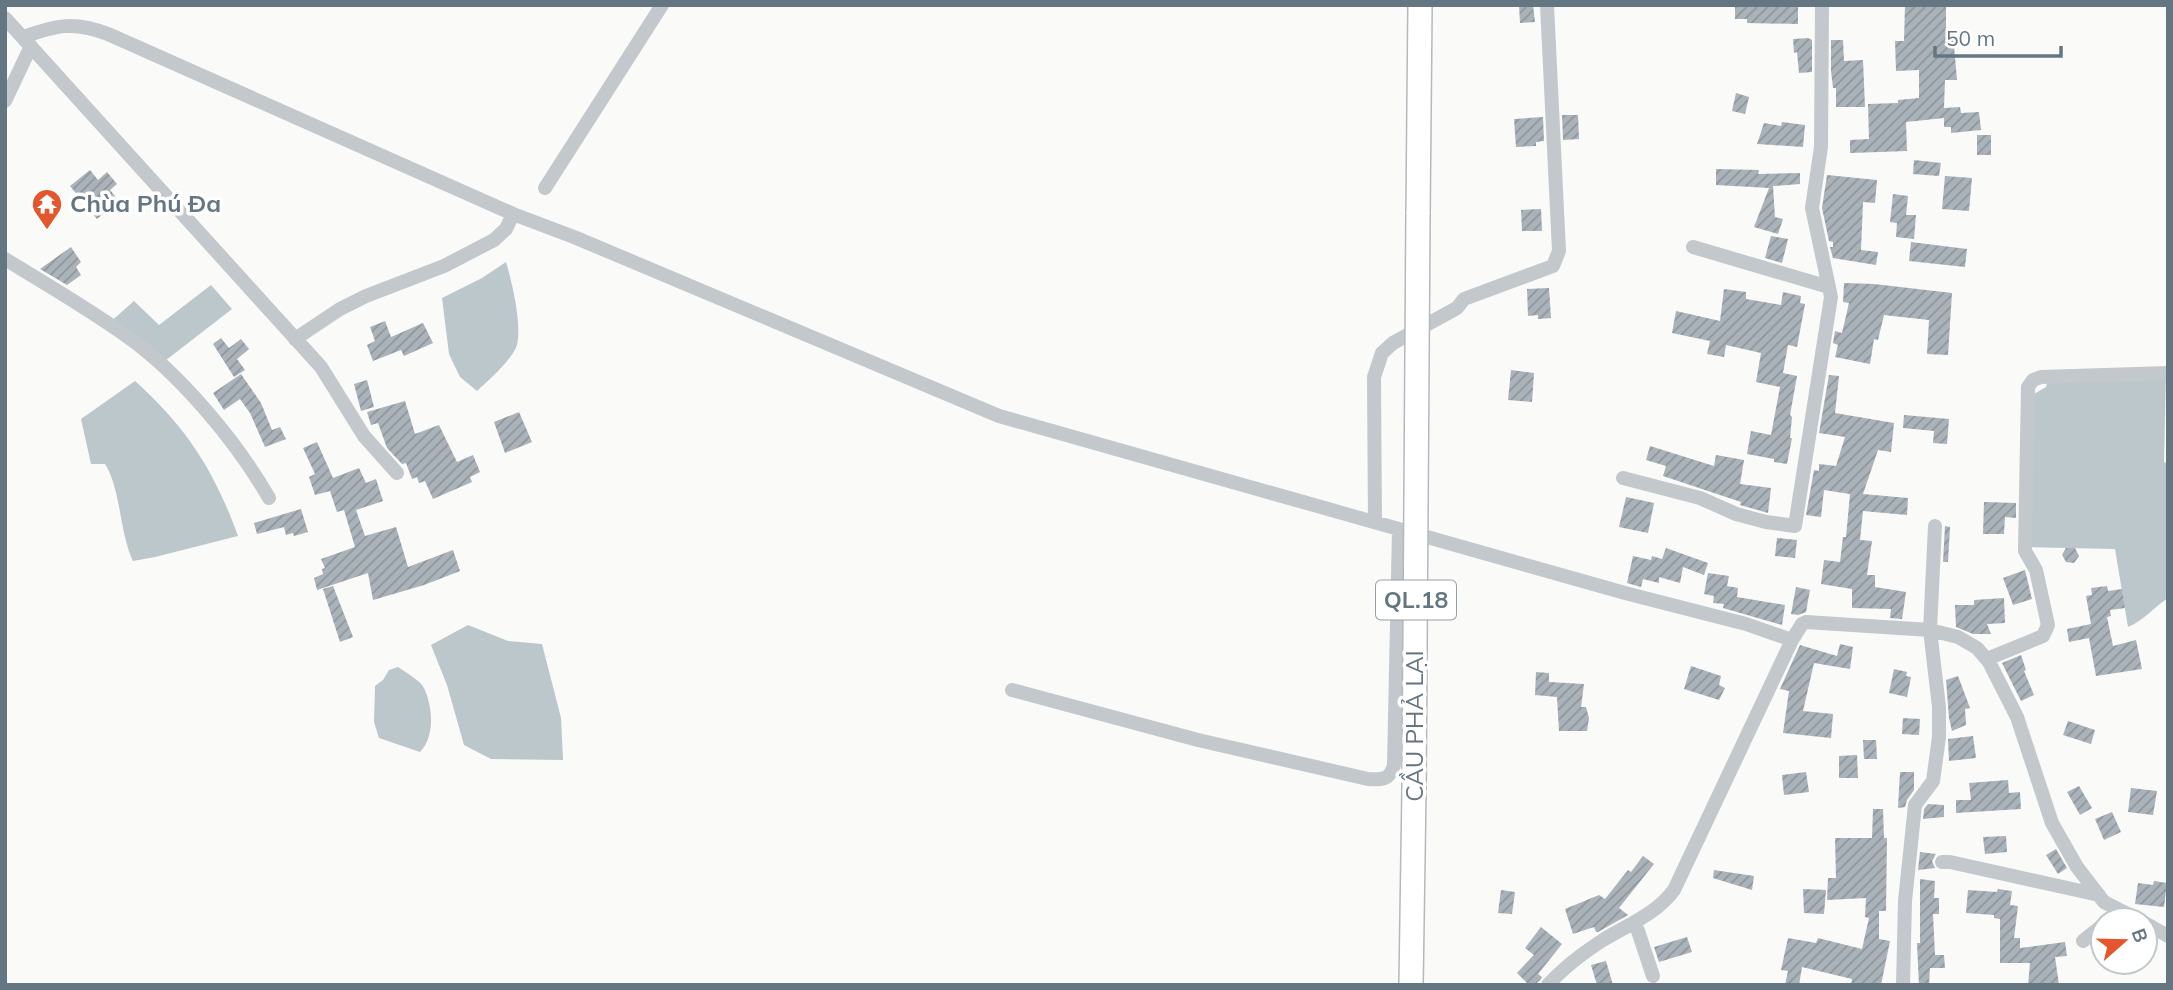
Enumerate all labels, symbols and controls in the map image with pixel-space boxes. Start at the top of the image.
scale bar [1935,14,2061,58]
text: 50 m [1946,25,1995,51]
temple icon: Chùa Phú Đa [30,187,64,231]
place label: Chùa Phú Đa [70,188,221,218]
road number: QL.18 [1376,580,1456,620]
street label: CẦU PHẢ LẠI [1399,650,1429,802]
north arrow [2089,906,2159,976]
text: B [2126,925,2153,945]

